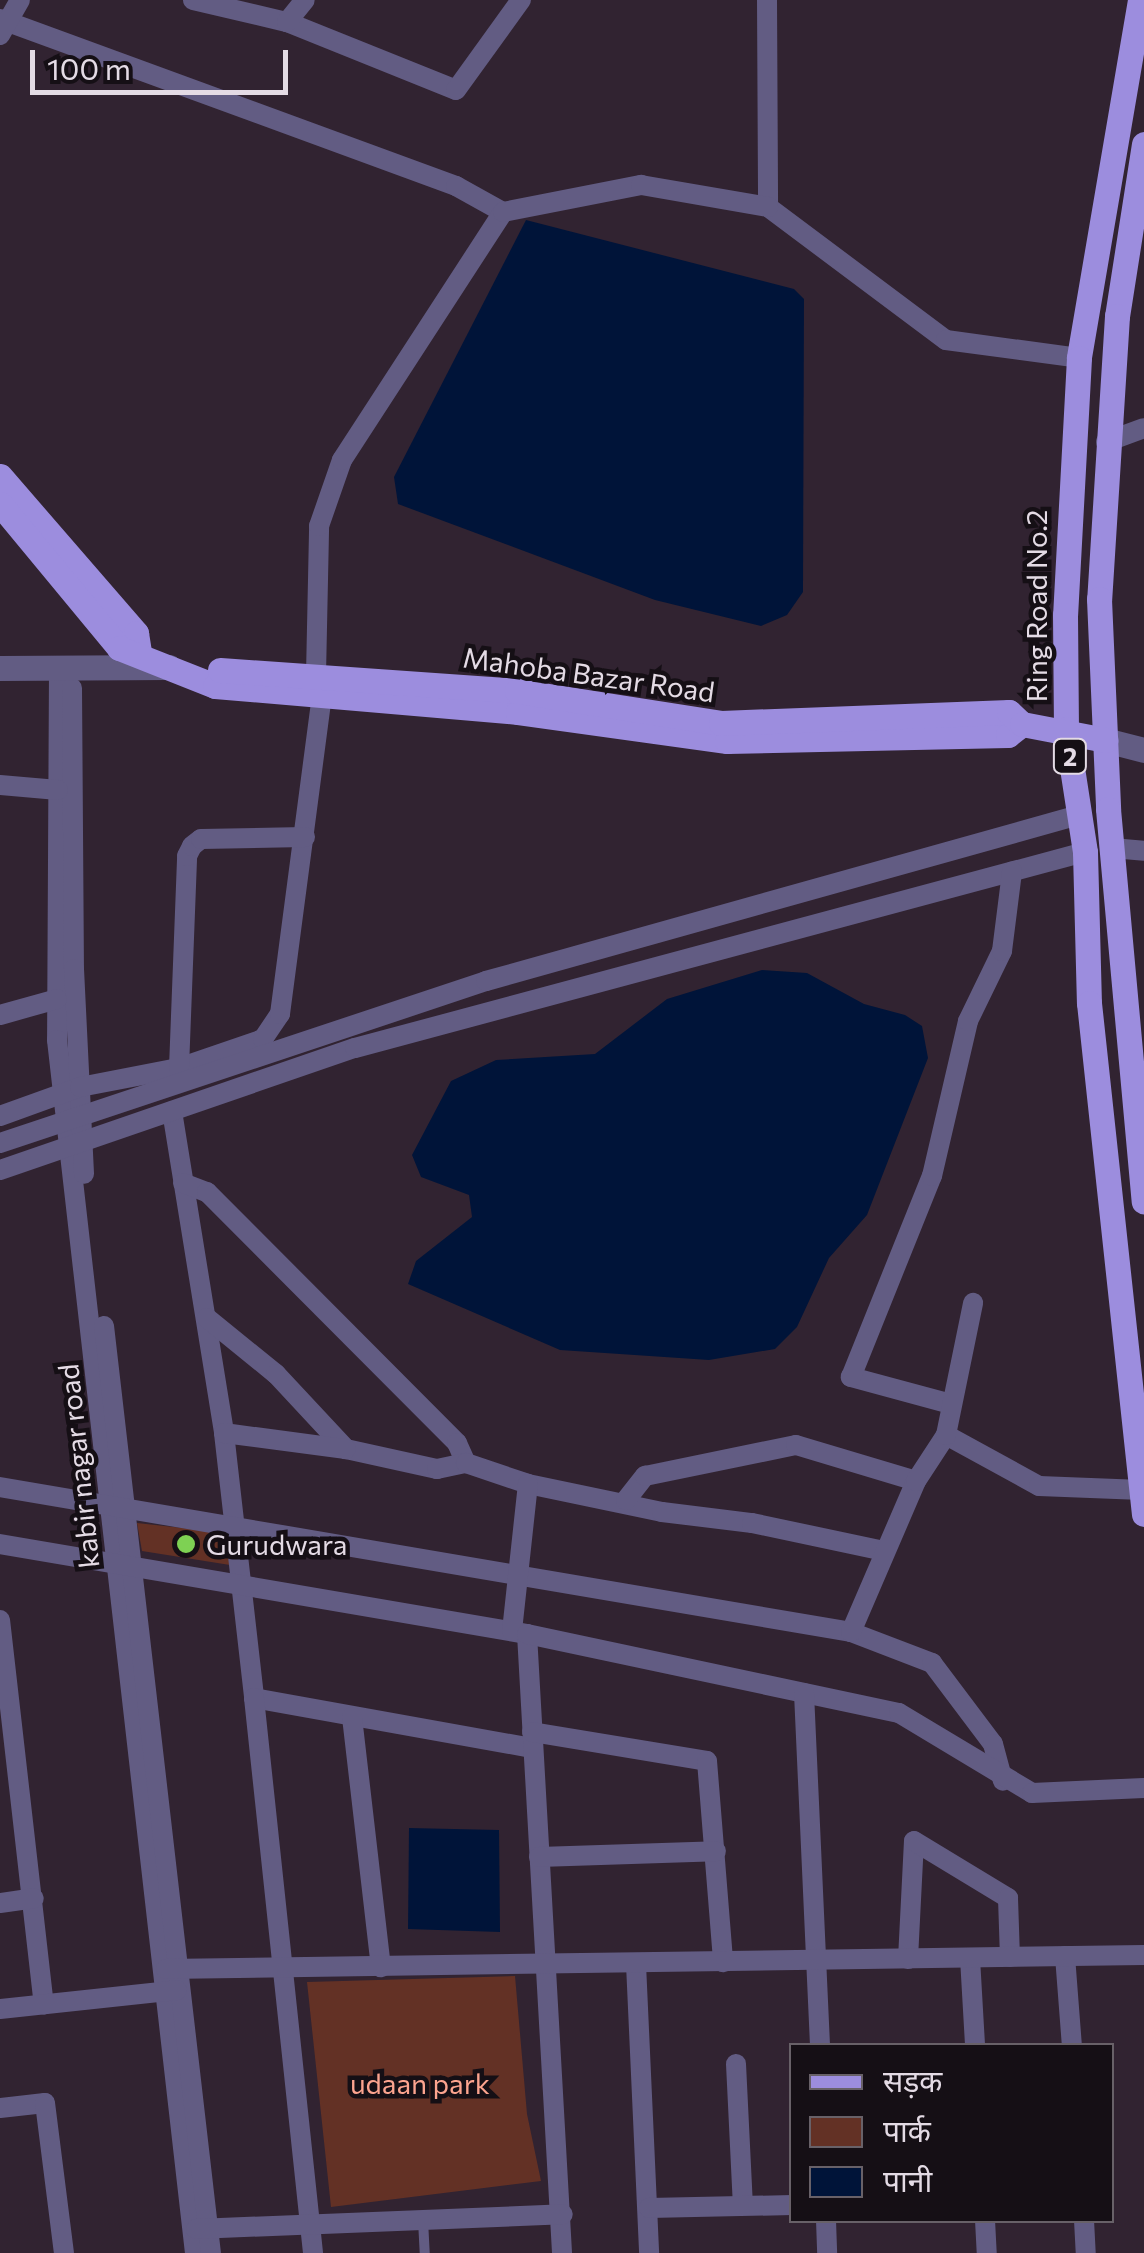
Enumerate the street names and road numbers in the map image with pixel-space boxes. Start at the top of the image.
street label: Ring Road No.2 [1019,510,1053,702]
street label: Mahoba Bazar Road [461,640,717,708]
road number: 2 [1052,736,1088,776]
street label: kabir nagar road [51,1362,105,1570]

